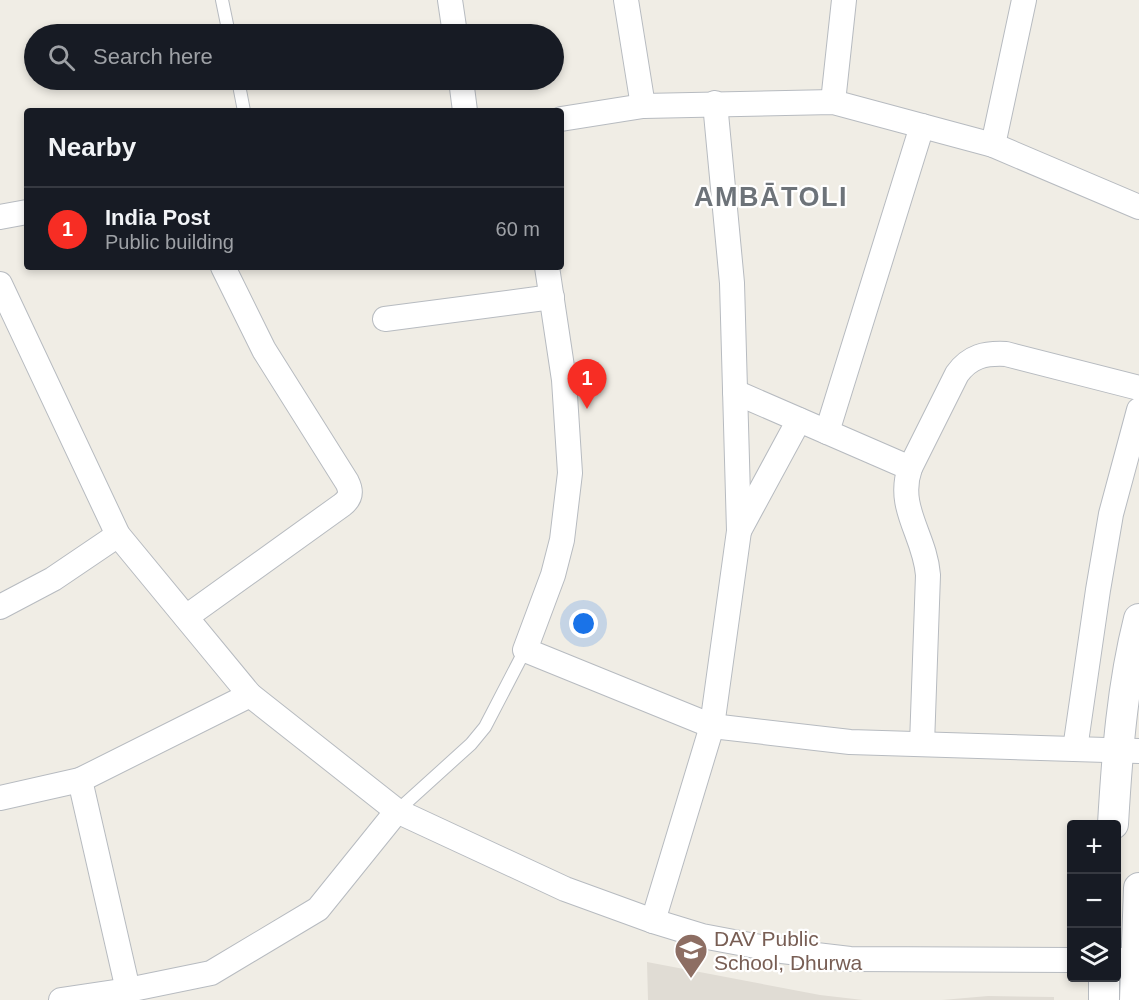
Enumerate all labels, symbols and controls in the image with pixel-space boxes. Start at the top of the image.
search box [24,24,564,90]
icon: search [45,41,78,74]
text: Search here [93,44,213,69]
text: Nearby [48,132,136,162]
district label: AMBĀTOLI [694,182,848,212]
text: India Post [105,205,210,230]
text: 1 [62,218,73,240]
text: 60 m [496,218,540,240]
text: Public building [105,231,234,253]
pin: 1 [568,360,606,409]
your location [569,609,598,638]
map controls [1067,820,1121,982]
button: + [1067,820,1121,874]
button: − [1067,874,1121,928]
place label: DAV Public School, Dhurwa [714,927,863,974]
button: layers [1067,928,1121,982]
school or university icon: DAV Public School, Dhurwa [673,932,709,979]

